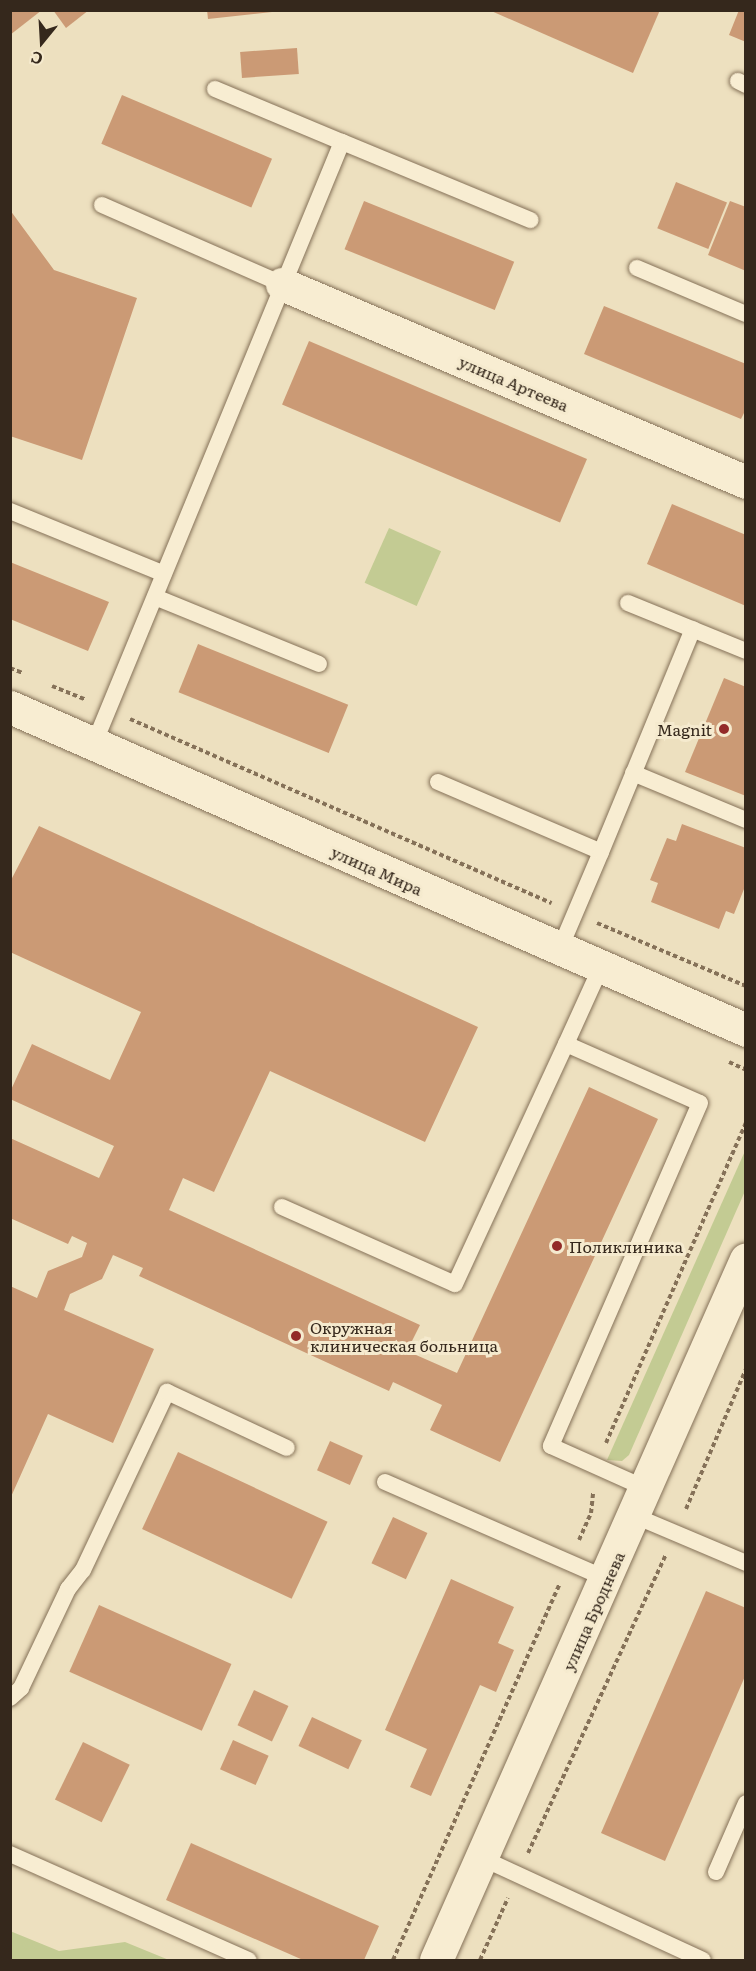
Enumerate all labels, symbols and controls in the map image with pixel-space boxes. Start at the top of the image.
north arrow [12,12,72,72]
text: С [27,46,46,72]
street label: улица Артеева [456,351,572,415]
place label: Magnit [657,719,712,739]
marker: Magnit [717,722,731,736]
street label: улица Мира [328,841,426,899]
place label: Поликлиника [569,1236,683,1256]
marker: Поликлиника [550,1239,564,1253]
place label: Окружная клиническая больница [310,1317,498,1355]
marker: Окружная клиническая больница [287,1327,305,1345]
street label: улица Броднева [558,1548,628,1674]

